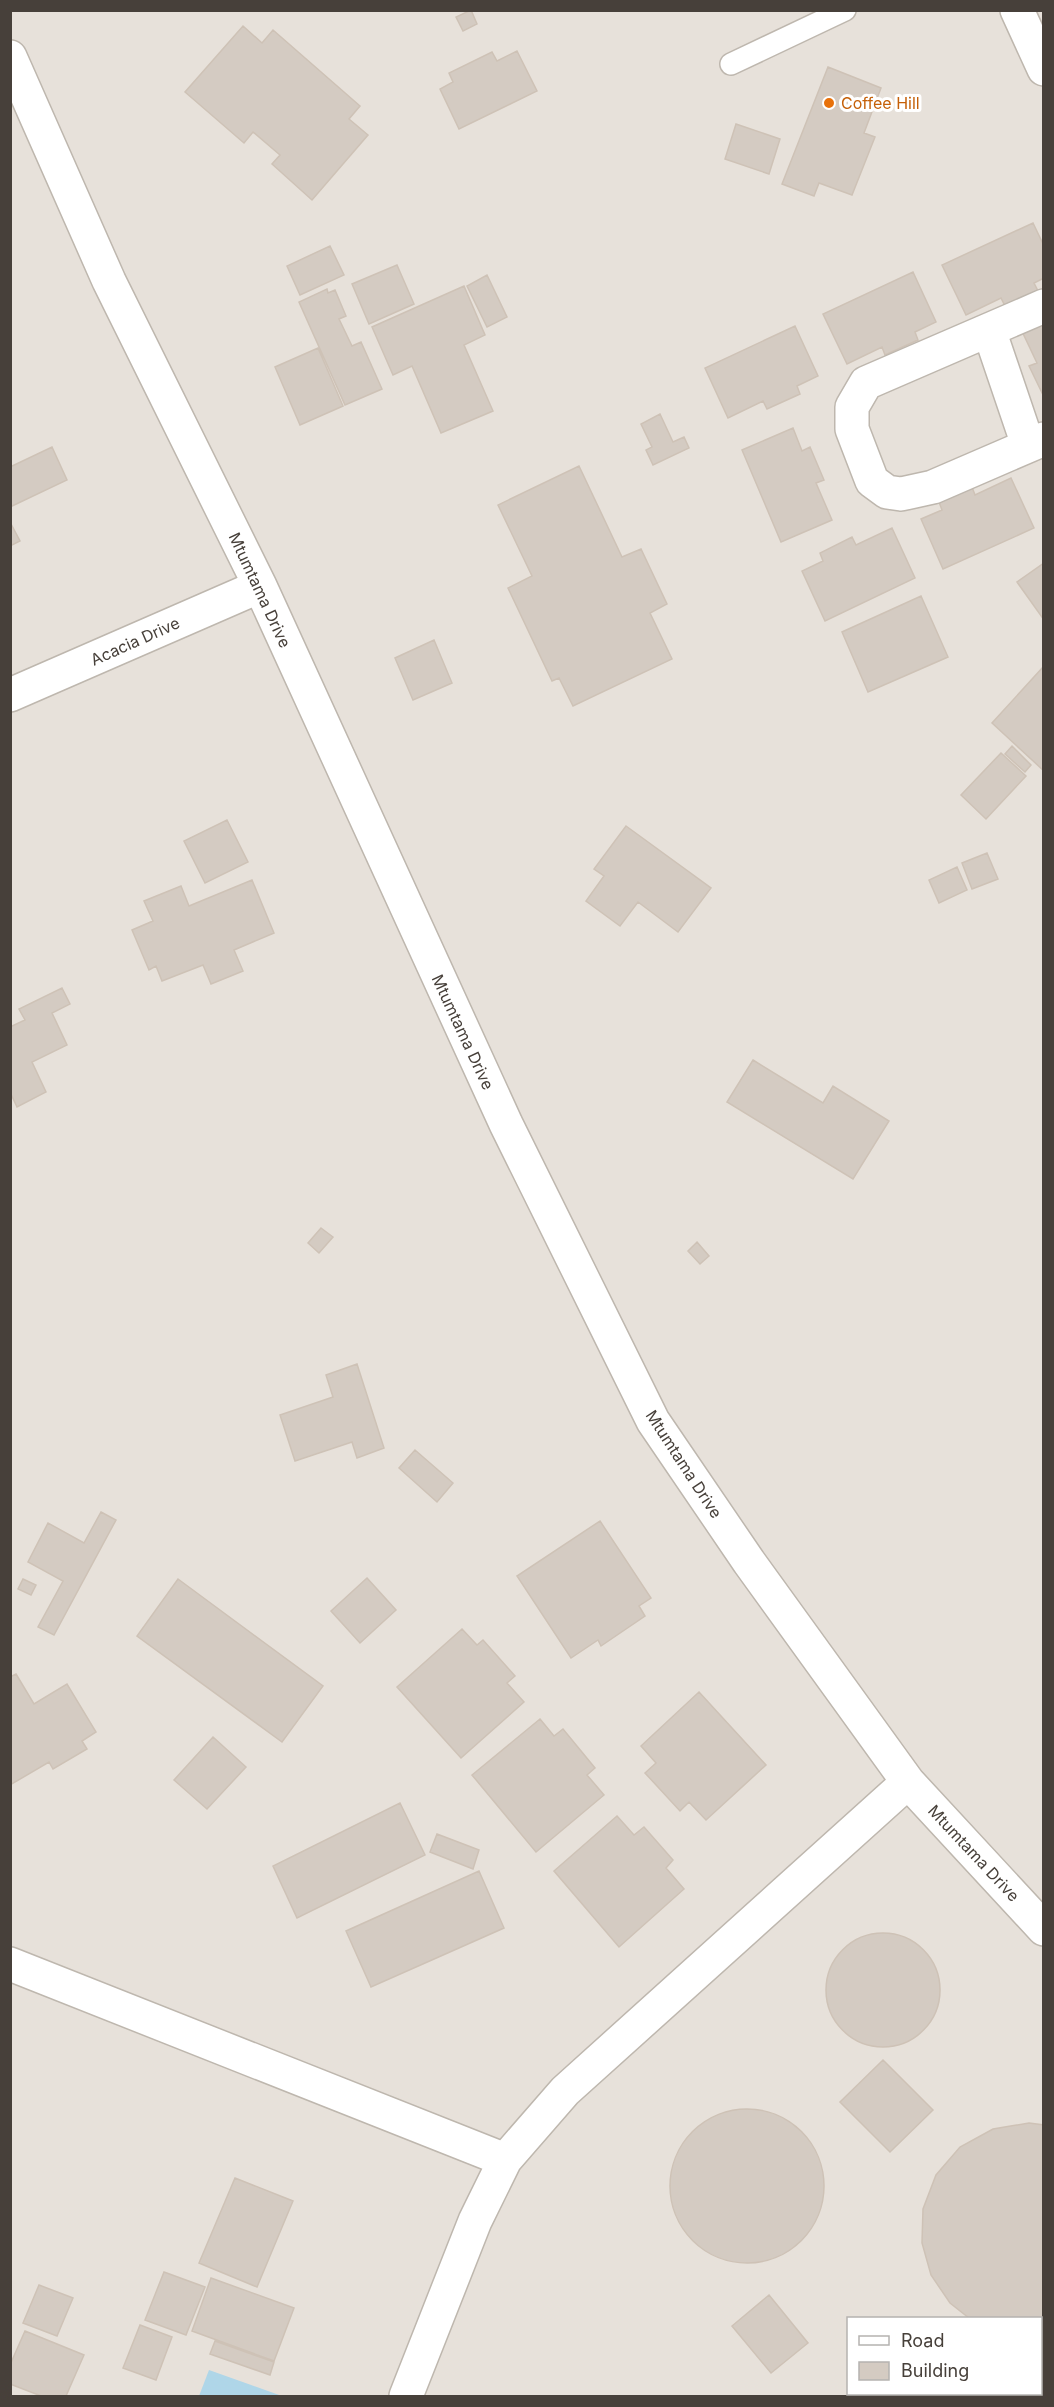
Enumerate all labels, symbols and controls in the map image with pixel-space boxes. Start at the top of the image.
place label: Coffee Hill [841,93,920,113]
marker: Coffee Hill [822,96,836,110]
street label: Mtumtama Drive [225,529,295,651]
street label: Acacia Drive [87,612,183,670]
street label: Mtumtama Drive [428,971,498,1093]
street label: Mtumtama Drive [642,1406,726,1522]
street label: Mtumtama Drive [924,1801,1024,1905]
legend [847,2317,1042,2395]
text: Road [901,2330,944,2351]
text: Building [901,2360,969,2381]

